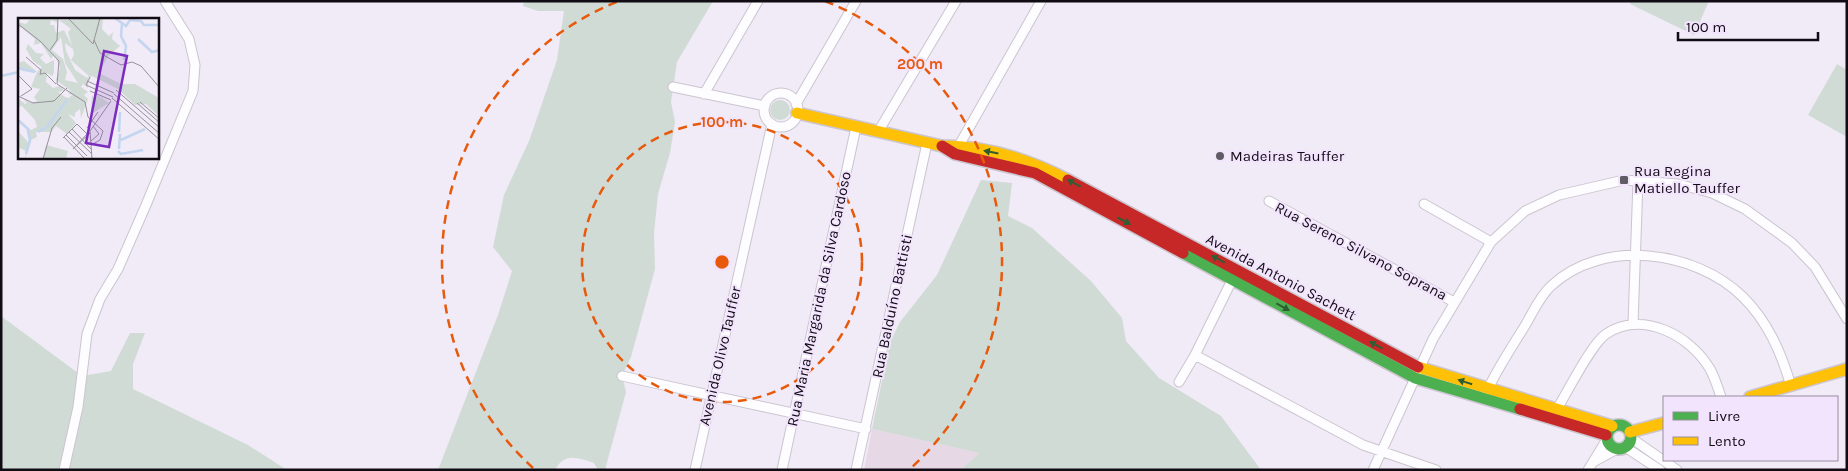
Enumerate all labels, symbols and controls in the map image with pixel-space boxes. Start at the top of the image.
scale bar [1678,10,1818,42]
inset map [18,18,159,159]
text: 100 m [1686,18,1726,36]
text: 200 m [897,55,943,73]
text: 100 m [701,113,743,131]
one-way arrow [982,147,998,155]
place label: Madeiras Tauffer [1230,147,1345,165]
marker: Madeiras Tauffer [1214,150,1226,162]
place label: Rua Regina Matiello Tauffer [1634,162,1740,197]
street label: Rua Maria Margarida da Silva Cardoso [783,170,855,428]
marker: Rua Regina Matiello Tauffer [1618,174,1630,186]
one-way arrow [1067,179,1081,188]
street label: Rua Sereno Silvano Soprana [1272,198,1450,304]
one-way arrow [1117,217,1132,225]
street label: Avenida Antonio Sachett [1203,230,1360,324]
street label: Rua Balduíno Battisti [868,233,916,379]
centre of rings [713,253,731,271]
one-way arrow [1211,255,1225,263]
street label: Avenida Olivo Tauffer [695,284,745,427]
one-way arrow [1276,302,1289,311]
one-way arrow [1369,341,1383,350]
one-way arrow [1457,378,1472,386]
legend [1663,396,1838,461]
text: Livre [1708,407,1740,425]
text: Lento [1708,432,1746,450]

